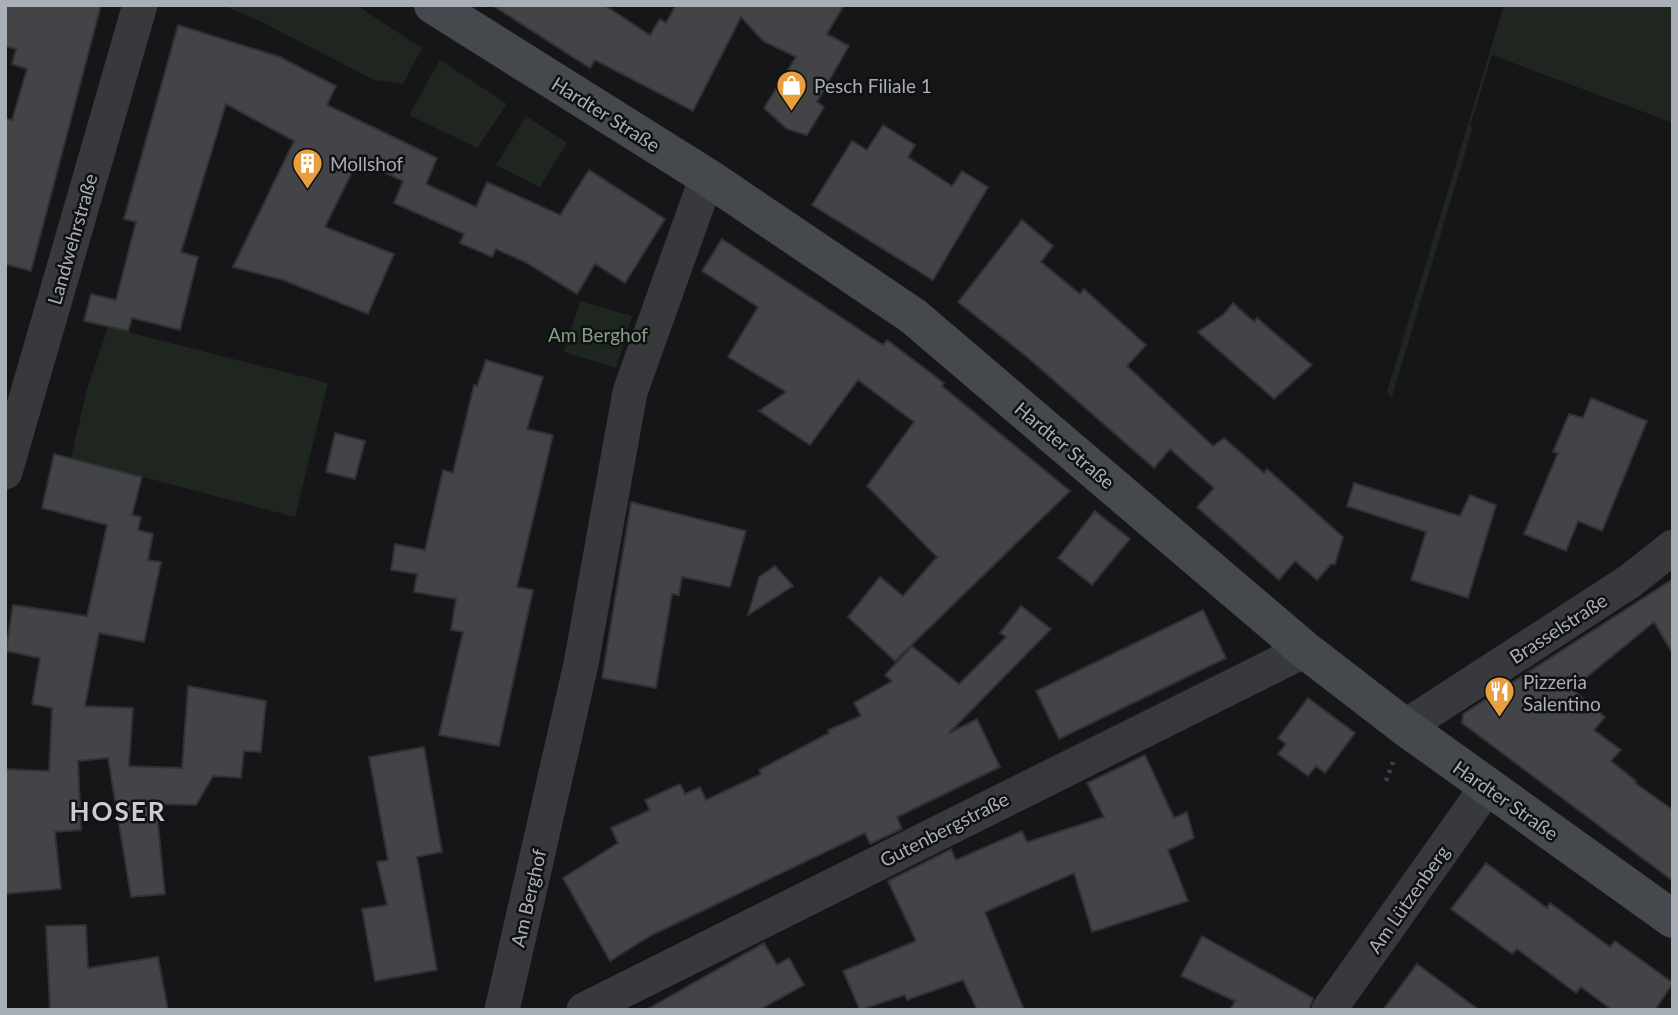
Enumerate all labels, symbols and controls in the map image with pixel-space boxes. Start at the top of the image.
shop icon: Pesch Filiale 1 [774,68,808,112]
street label: Hardter Straße [548,72,664,156]
place label: Pesch Filiale 1 [814,74,932,97]
building icon: Mollshof [290,146,324,190]
place label: Mollshof [330,152,403,175]
street label: Landwehrstraße [42,171,102,307]
park label: Am Berghof [548,323,648,346]
street label: Hardter Straße [1011,397,1119,493]
street label: Brasselstraße [1505,588,1611,668]
place label: Pizzeria Salentino [1523,670,1601,715]
restaurant icon: Pizzeria Salentino [1483,675,1517,719]
street label: Hardter Straße [1449,755,1563,845]
street label: Gutenbergstraße [876,787,1012,871]
district label: HOSER [70,795,166,827]
street label: Am Lützenberg [1362,841,1454,957]
street label: Am Berghof [506,846,551,949]

